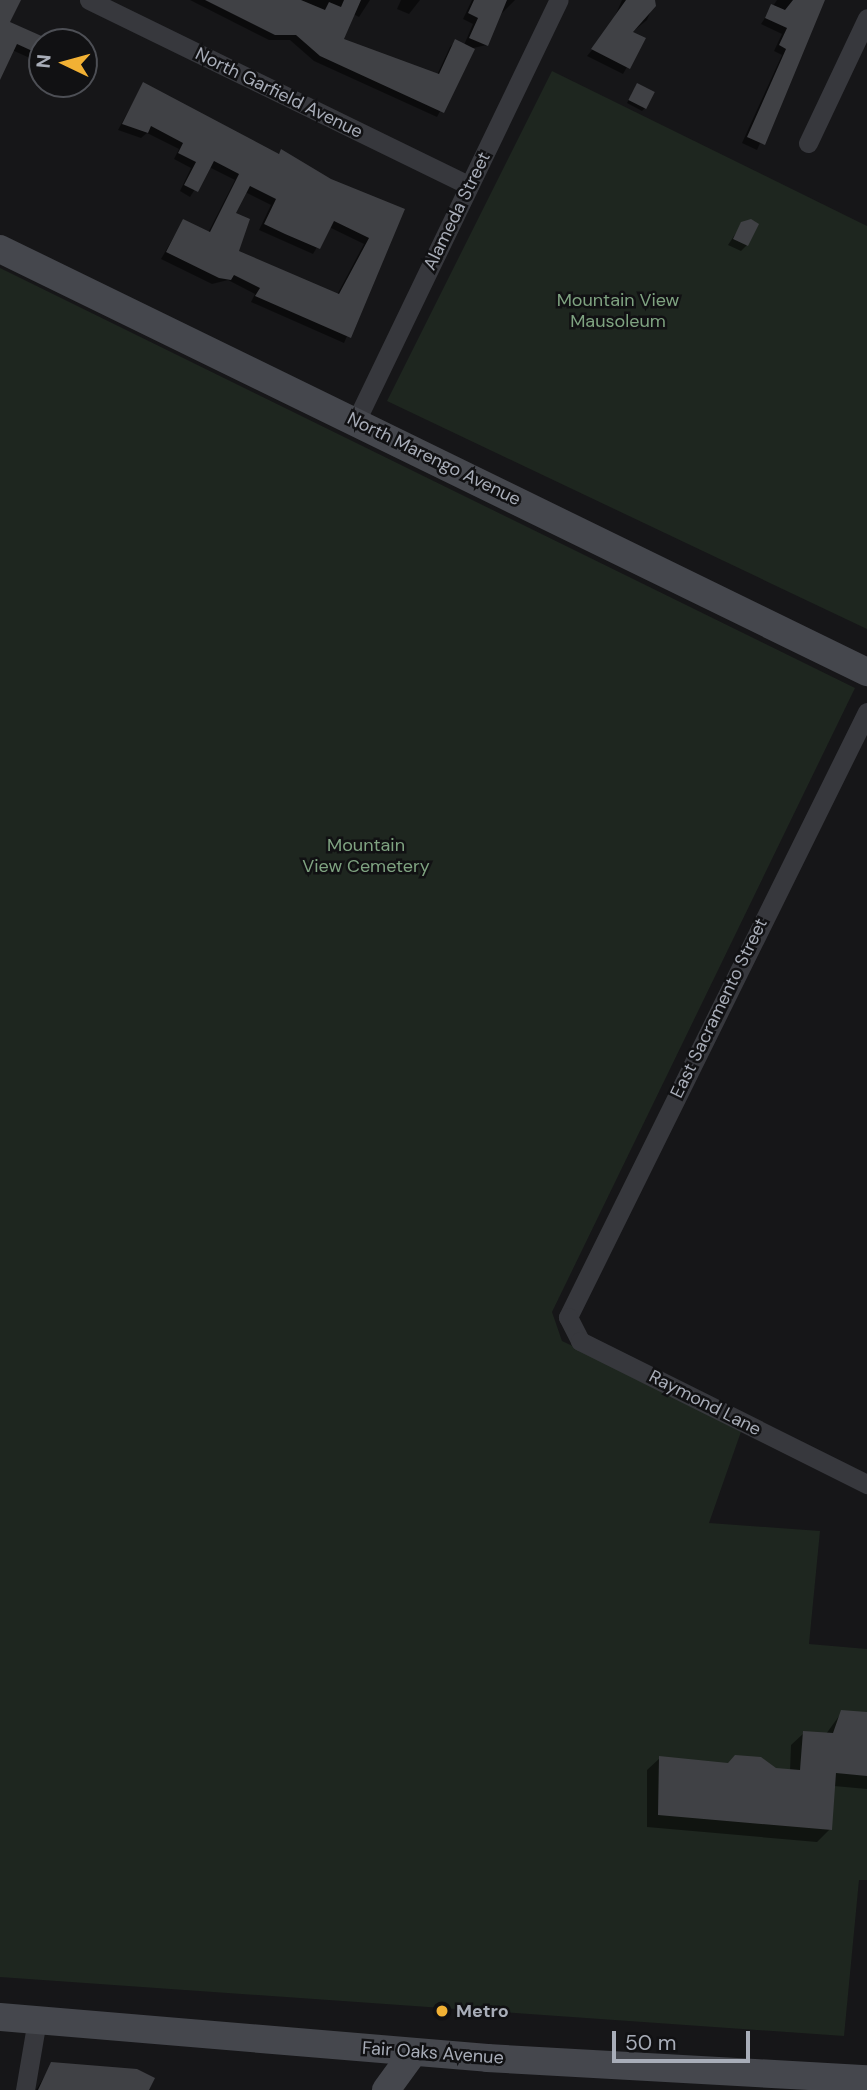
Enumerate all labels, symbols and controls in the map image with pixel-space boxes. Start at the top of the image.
north arrow [28,28,98,98]
street label: North Garfield Avenue [192,43,366,143]
text: N [31,53,57,69]
street label: Alameda Street [419,148,495,274]
park label: Mountain View Mausoleum [557,290,679,332]
street label: North Marengo Avenue [344,408,524,510]
park label: Mountain View Cemetery [302,835,430,878]
street label: East Sacramento Street [666,915,772,1101]
street label: Raymond Lane [645,1365,765,1441]
place label: Metro [456,2000,509,2022]
marker: Metro [434,2003,450,2019]
scale bar [615,2016,753,2060]
text: 50 m [625,2029,676,2057]
street label: Fair Oaks Avenue [361,2037,505,2069]

